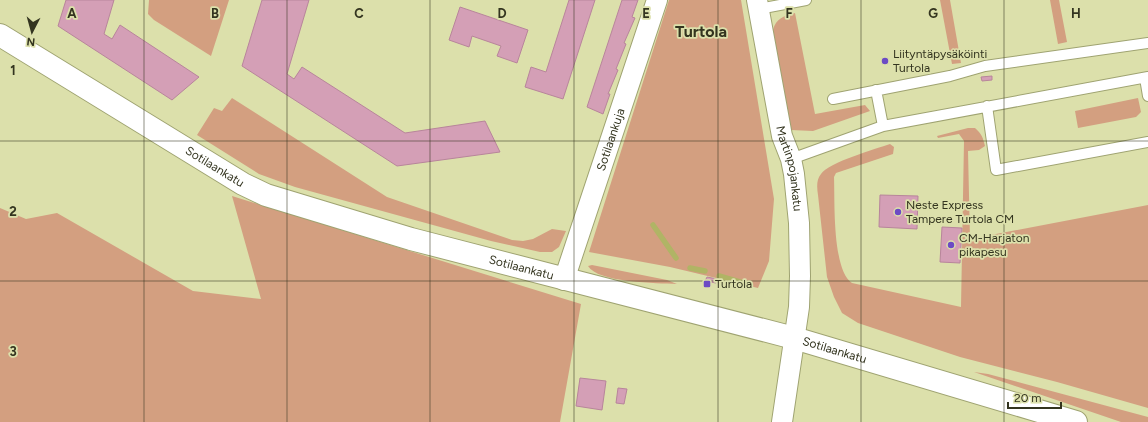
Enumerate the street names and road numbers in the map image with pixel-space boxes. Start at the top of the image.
street label: Sotilaankuja [594,106,628,173]
street label: Martinpojankatu [773,125,805,212]
street label: Sotilaankatu [183,143,247,190]
street label: Sotilaankatu [487,252,555,283]
street label: Sotilaankatu [801,334,868,366]

